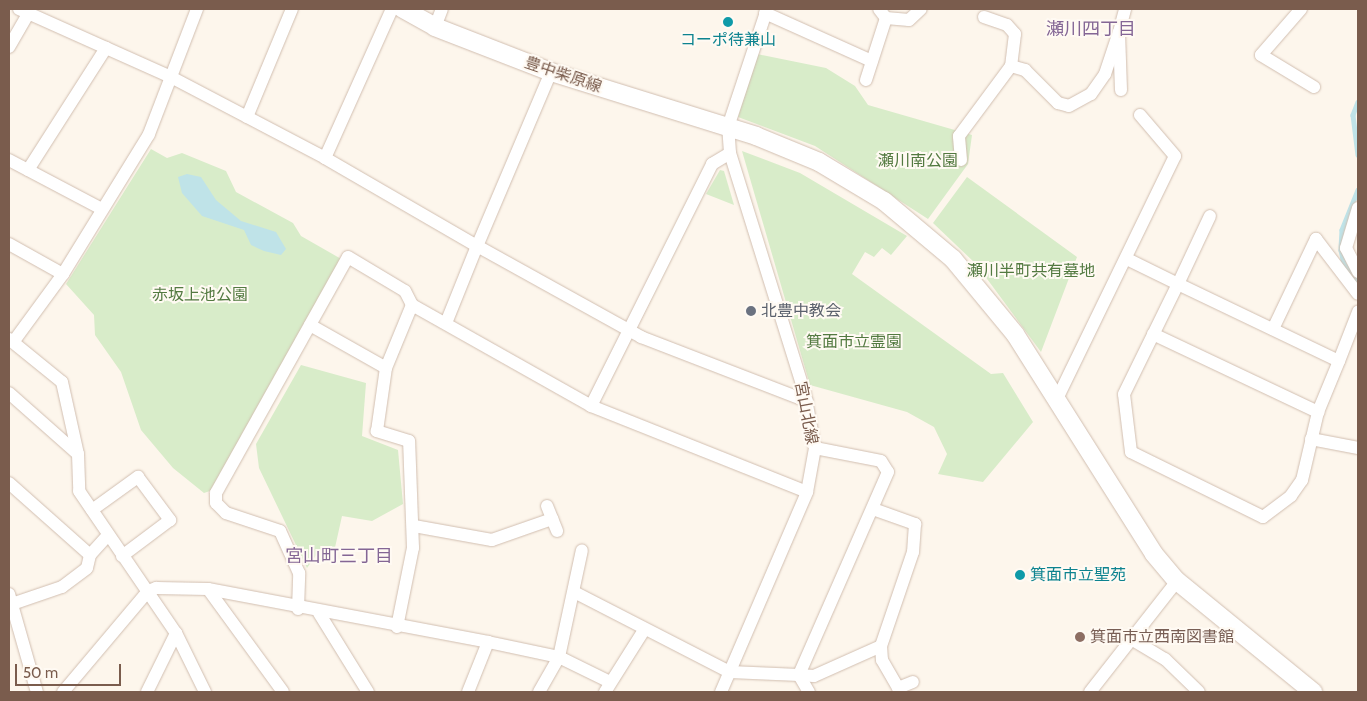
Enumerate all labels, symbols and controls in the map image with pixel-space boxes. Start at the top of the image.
marker: コーポ待兼山 [722,16,734,28]
district label: 瀬川四丁目 [1046,18,1136,40]
place label: コーポ待兼山 [680,30,776,50]
street label: 豊中柴原線 [522,53,604,97]
park label: 瀬川南公園 [878,151,958,171]
park label: 瀬川半町共有墓地 [967,261,1095,281]
park label: 赤坂上池公園 [152,285,248,305]
place label: 北豊中教会 [761,301,841,321]
marker: 北豊中教会 [745,305,757,317]
park label: 箕面市立霊園 [806,332,902,352]
street label: 宮山北線 [790,380,822,446]
district label: 宮山町三丁目 [285,545,393,567]
place label: 箕面市立聖苑 [1030,565,1126,585]
marker: 箕面市立聖苑 [1014,569,1026,581]
place label: 箕面市立西南図書館 [1090,627,1234,647]
marker: 箕面市立西南図書館 [1074,631,1086,643]
scale bar [18,654,124,686]
text: 50 m [23,664,58,682]

